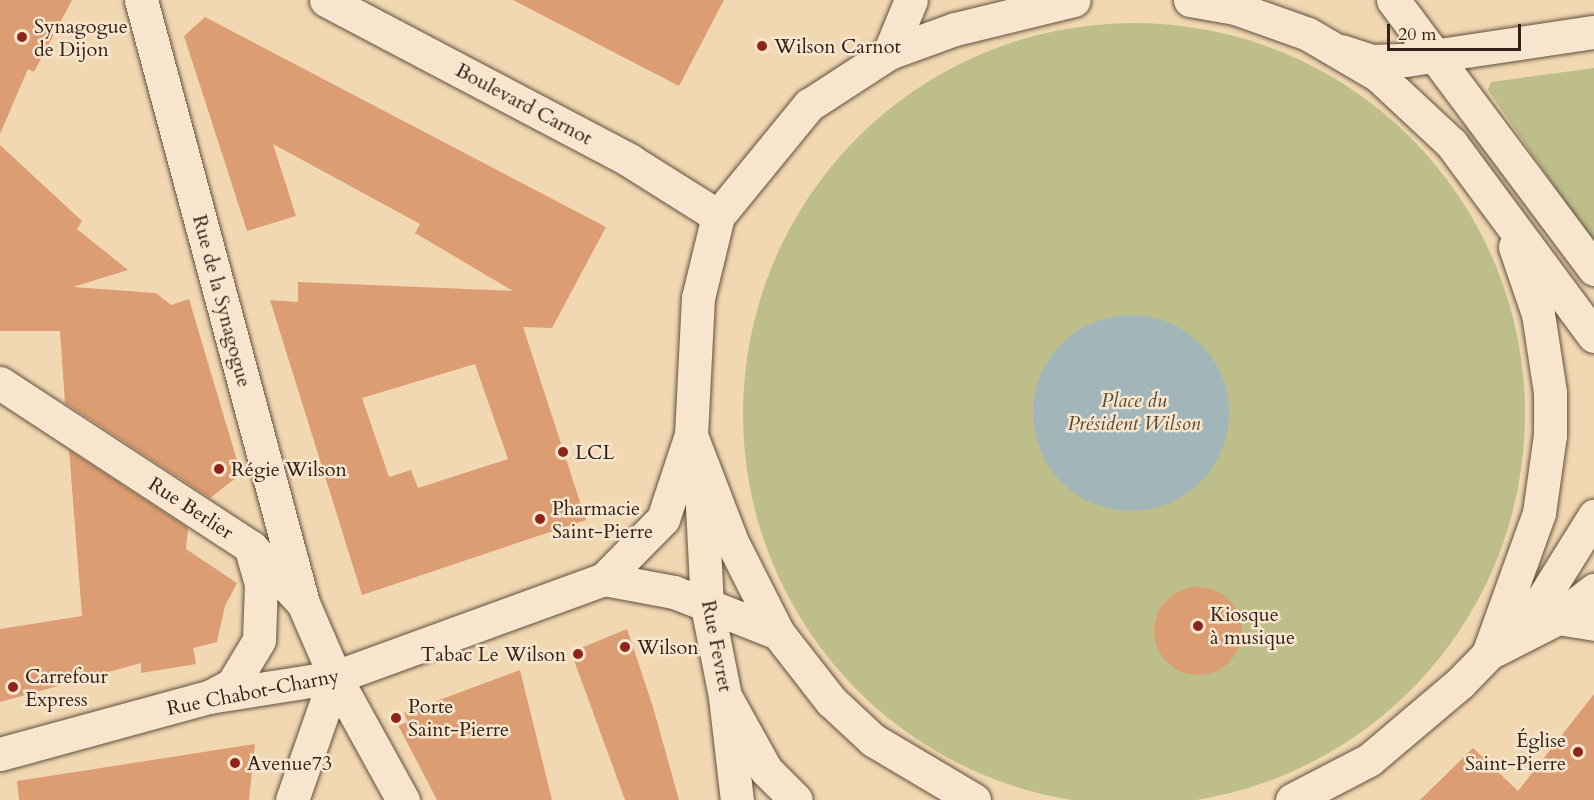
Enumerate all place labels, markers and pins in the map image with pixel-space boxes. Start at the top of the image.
place label: Synagogue de Dijon [34,14,128,61]
marker: Synagogue de Dijon [15,30,29,44]
place label: Wilson Carnot [774,34,901,58]
marker: Wilson Carnot [755,39,769,53]
place label: LCL [575,440,614,464]
marker: LCL [556,445,570,459]
place label: Régie Wilson [231,457,347,481]
marker: Régie Wilson [212,462,226,476]
place label: Pharmacie Saint-Pierre [552,496,653,543]
marker: Pharmacie Saint-Pierre [533,512,547,526]
place label: Kiosque à musique [1210,602,1295,649]
marker: Kiosque à musique [1191,619,1205,633]
place label: Wilson [637,635,699,659]
marker: Wilson [618,640,632,654]
place label: Tabac Le Wilson [421,642,566,666]
marker: Tabac Le Wilson [571,647,585,661]
place label: Carrefour Express [25,664,108,711]
marker: Carrefour Express [6,680,20,694]
place label: Porte Saint-Pierre [408,694,509,741]
marker: Porte Saint-Pierre [389,711,403,725]
place label: Église Saint-Pierre [1465,728,1566,775]
marker: Église Saint-Pierre [1571,745,1585,759]
place label: Avenue73 [247,751,332,775]
marker: Avenue73 [228,756,242,770]

